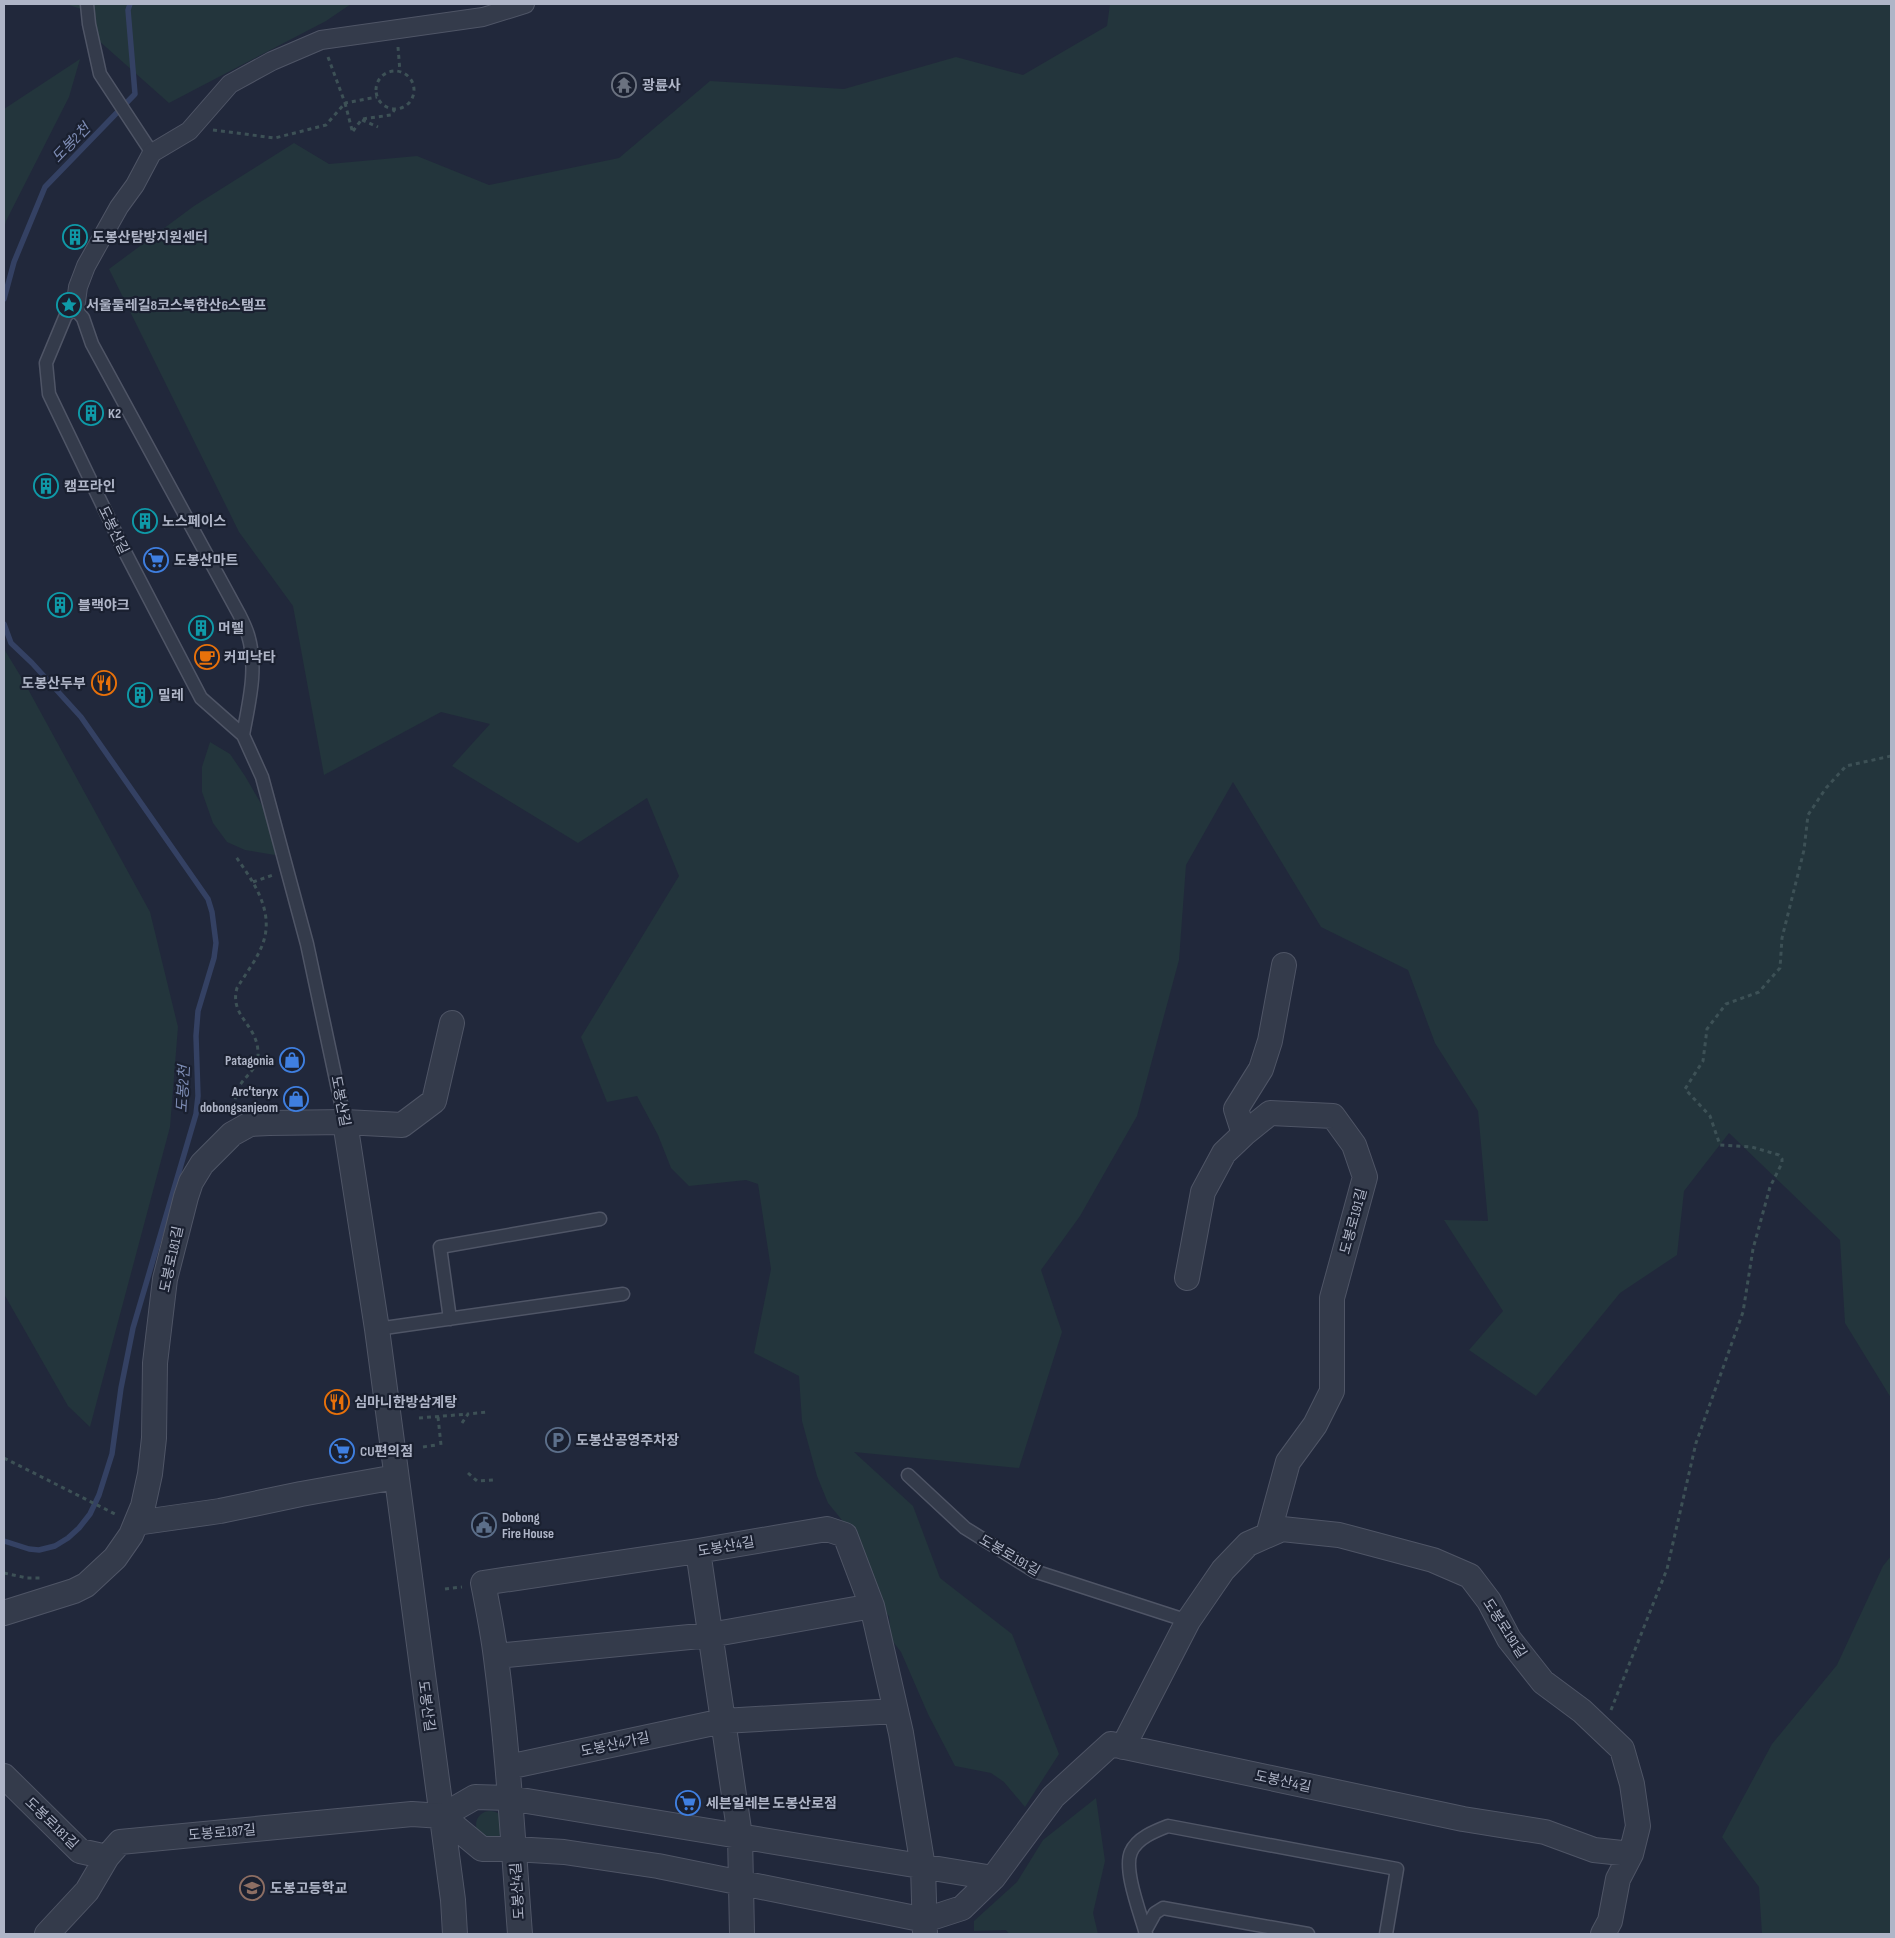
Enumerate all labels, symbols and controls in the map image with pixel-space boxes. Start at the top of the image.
temple icon: 광륜사 [611,72,637,98]
place label: 광륜사 [642,77,681,94]
water label: 도봉2천 [48,118,96,167]
building icon: 도봉산탐방지원센터 [62,224,88,250]
place label: 도봉산탐방지원센터 [92,229,208,246]
place icon: 서울둘레길8코스북한산6스탬프 [56,292,82,318]
place label: 서울둘레길8코스북한산6스탬프 [86,297,267,314]
building icon: K2 [78,400,104,426]
place label: K2 [108,405,121,422]
building icon: 캠프라인 [33,473,59,499]
place label: 캠프라인 [64,478,116,495]
street label: 도봉산길 [95,503,132,557]
building icon: 노스페이스 [132,508,158,534]
place label: 노스페이스 [162,513,227,530]
supermarket icon: 도봉산마트 [143,547,169,573]
place label: 도봉산마트 [174,552,239,569]
building icon: 블랙야크 [47,592,73,618]
place label: 블랙야크 [78,597,130,614]
building icon: 머렐 [188,615,214,641]
place label: 머렐 [218,620,244,637]
cafe icon: 커피낙타 [194,644,220,670]
place label: 커피낙타 [224,649,276,666]
restaurant icon: 도봉산두부 [91,670,117,696]
place label: 도봉산두부 [22,675,86,692]
building icon: 밀레 [127,682,153,708]
place label: 밀레 [158,687,184,704]
shop icon: Patagonia [279,1047,305,1073]
place label: Patagonia [225,1052,274,1069]
water label: 도봉2천 [173,1063,194,1113]
street label: 도봉산길 [327,1074,354,1128]
place label: Arc'teryx dobongsanjeom [200,1083,278,1116]
shop icon: Arc'teryx dobongsanjeom [283,1086,309,1112]
street label: 도봉로191길 [1337,1186,1370,1256]
street label: 도봉로181길 [156,1224,187,1294]
restaurant icon: 심마니한방삼계탕 [324,1389,350,1415]
place label: 심마니한방삼계탕 [354,1394,457,1411]
parking icon: 도봉산공영주차장 [545,1427,571,1453]
place label: 도봉산공영주차장 [576,1432,679,1449]
supermarket icon: CU편의점 [329,1438,355,1464]
place label: CU편의점 [360,1443,413,1460]
place label: Dobong Fire House [502,1509,554,1542]
public building icon: Dobong Fire House [471,1512,497,1538]
street label: 도봉로191길 [976,1531,1043,1580]
street label: 도봉산4길 [696,1533,756,1560]
street label: 도봉로191길 [1479,1595,1530,1661]
street label: 도봉산길 [415,1679,439,1733]
street label: 도봉산4가길 [579,1729,651,1760]
street label: 도봉산4길 [1253,1767,1313,1796]
supermarket icon: 세븐일레븐 도봉산로점 [675,1790,701,1816]
street label: 도봉로181길 [21,1794,82,1853]
place label: 세븐일레븐 도봉산로점 [706,1795,837,1812]
street label: 도봉로187길 [187,1821,257,1844]
street label: 도봉산4길 [507,1862,528,1920]
school or university icon: 도봉고등학교 [239,1875,265,1901]
place label: 도봉고등학교 [270,1880,347,1897]

